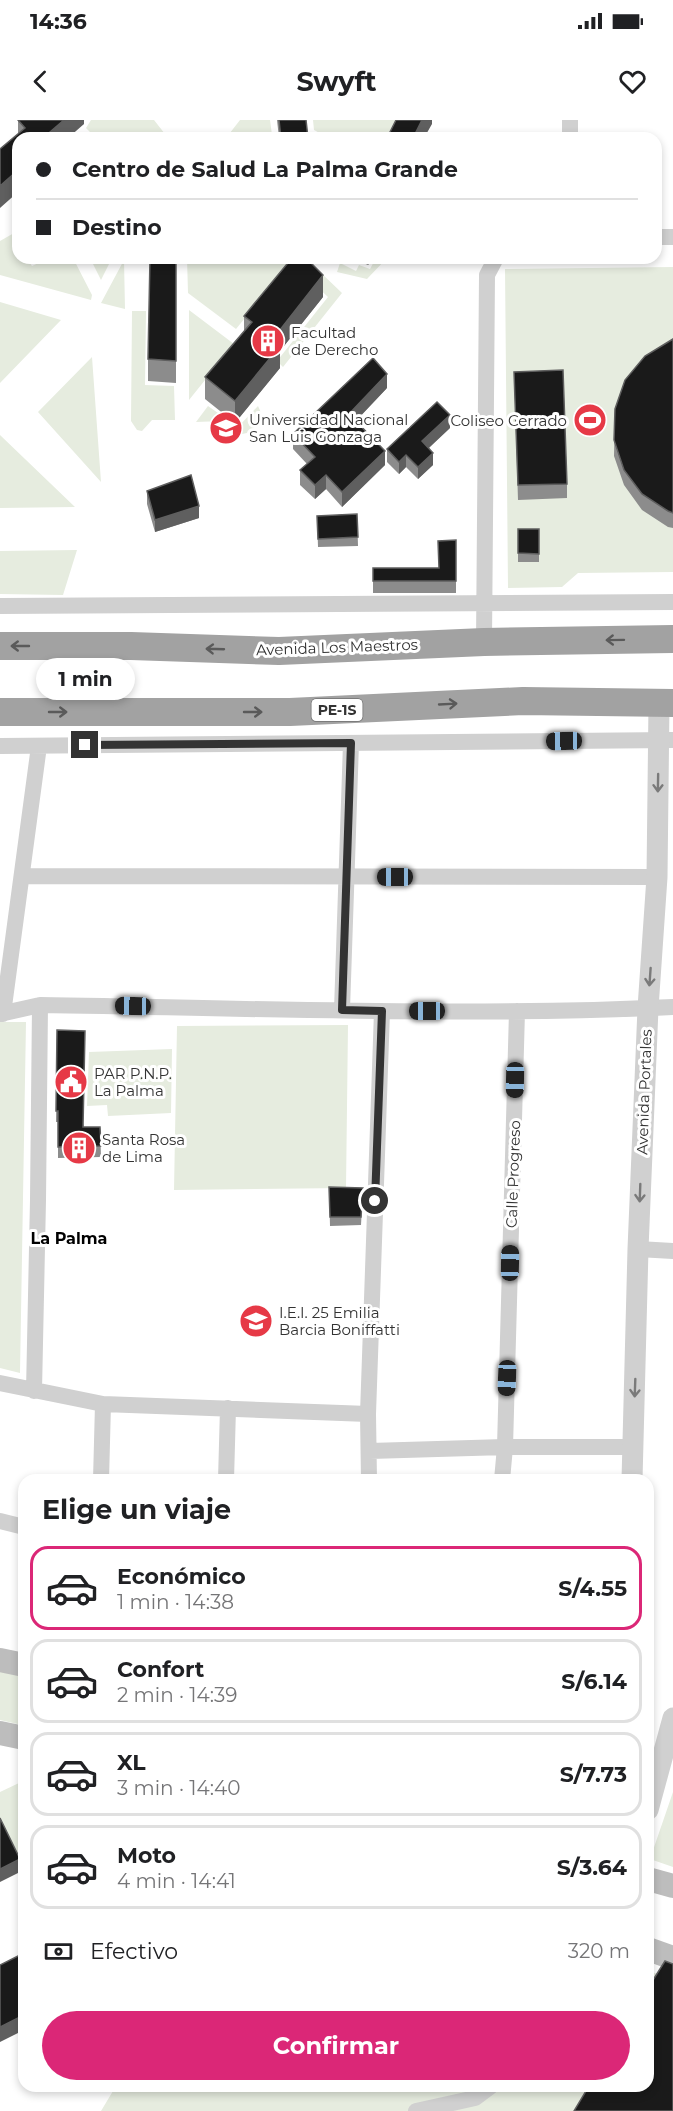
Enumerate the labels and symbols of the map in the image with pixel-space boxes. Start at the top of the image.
building icon: Facultad de Derecho [250,323,286,359]
place label: Facultad de Derecho [291,323,378,359]
sports icon: Coliseo Cerrado [572,402,608,438]
school or university icon: Universidad Nacional San Luis Gonzaga [208,410,244,446]
place label: Universidad Nacional San Luis Gonzaga [249,410,408,446]
place label: Coliseo Cerrado [450,411,567,430]
one-way arrow [605,634,625,646]
street label: Avenida Los Maestros [256,635,418,659]
one-way arrow [11,640,31,652]
one-way arrow [206,643,226,654]
callout: 1 min [36,658,134,700]
road number: PE-1S [312,699,362,721]
one-way arrow [438,699,458,710]
one-way arrow [48,706,68,718]
one-way arrow [243,706,263,718]
route end [71,731,98,758]
car [546,732,582,750]
one-way arrow [652,772,664,792]
car [377,868,413,886]
one-way arrow [644,967,655,987]
car [115,997,151,1015]
car [409,1002,445,1020]
street label: Avenida Portales [632,1029,656,1155]
car [506,1062,524,1098]
public building icon: PAR P.N.P. La Palma [53,1064,89,1100]
place label: PAR P.N.P. La Palma [94,1064,172,1100]
street label: Calle Progreso [502,1120,524,1228]
building icon: Santa Rosa de Lima [61,1130,97,1166]
place label: Santa Rosa de Lima [102,1130,185,1166]
one-way arrow [635,1183,646,1203]
route start [361,1187,388,1214]
district label: La Palma [31,1229,107,1248]
car [501,1245,519,1281]
school or university icon: I.E.I. 25 Emilia Barcia Boniffatti [238,1303,274,1339]
place label: I.E.I. 25 Emilia Barcia Boniffatti [279,1303,400,1339]
car [497,1360,517,1396]
one-way arrow [629,1378,640,1398]

